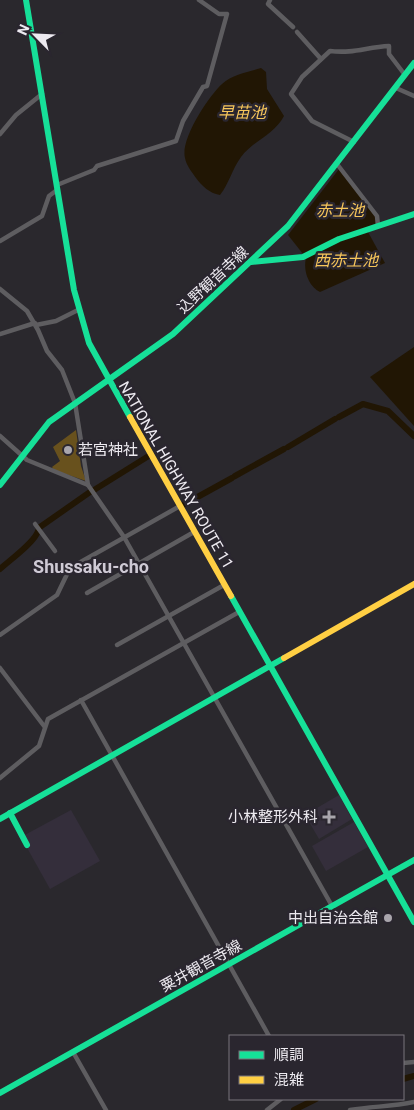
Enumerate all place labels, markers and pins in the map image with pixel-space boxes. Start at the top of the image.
place label: 若宮神社 [78,441,138,459]
marker: 若宮神社 [62,444,74,456]
place label: 小林整形外科 [228,808,318,826]
marker: 小林整形外科 [322,810,336,824]
place label: 中出自治会館 [288,909,378,927]
marker: 中出自治会館 [382,912,394,924]

